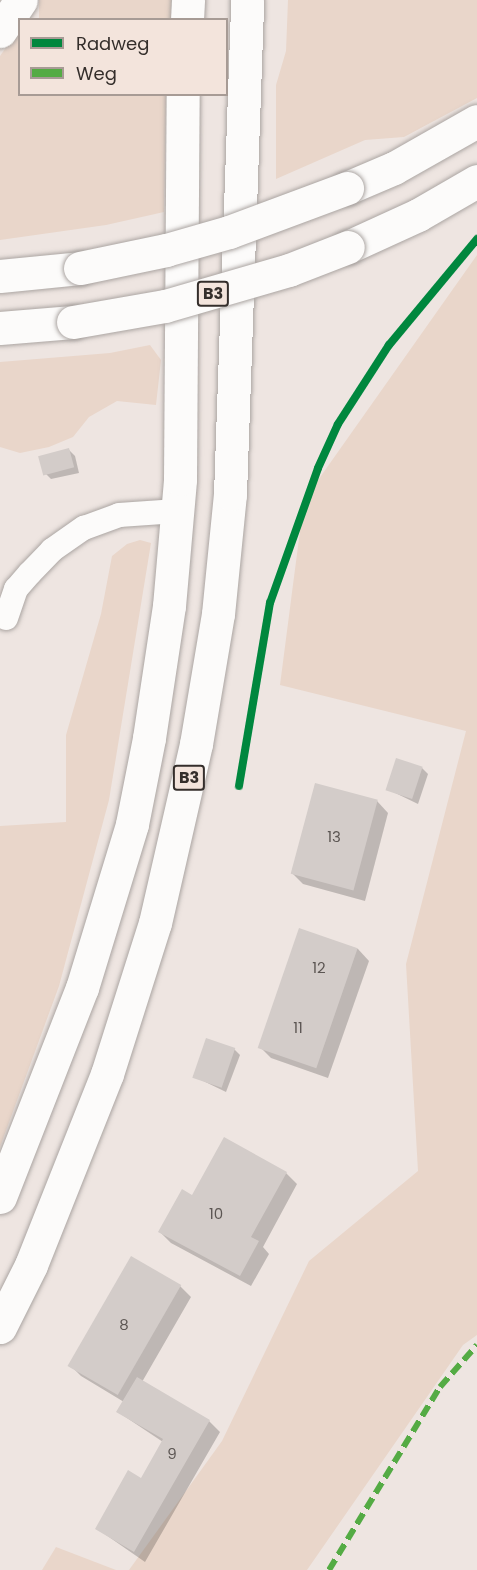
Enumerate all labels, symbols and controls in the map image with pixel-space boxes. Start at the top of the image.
legend [18,18,228,96]
text: Radweg [76,31,149,56]
text: Weg [76,61,117,86]
road number: B3 [196,281,230,307]
road number: B3 [172,765,206,791]
house number: 13 [327,828,341,846]
house number: 12 [312,959,326,977]
house number: 11 [293,1019,303,1037]
house number: 10 [209,1205,223,1223]
house number: 8 [119,1316,129,1334]
house number: 9 [167,1445,177,1463]

